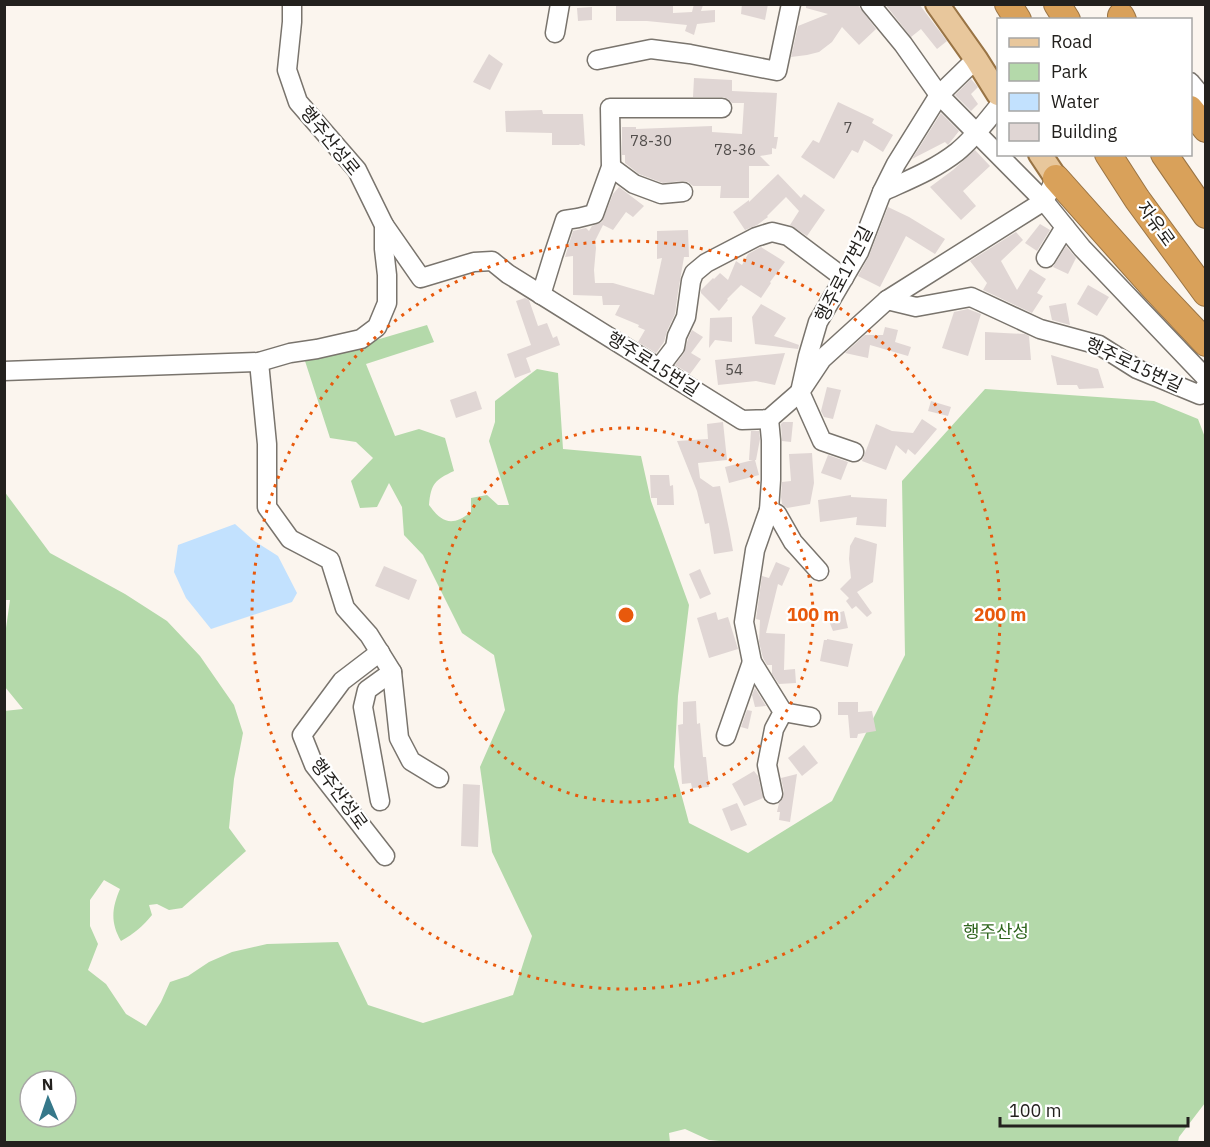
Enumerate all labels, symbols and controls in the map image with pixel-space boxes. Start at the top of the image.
legend [997,18,1192,156]
text: Road [1051,30,1092,53]
text: Park [1051,60,1088,83]
text: Water [1051,90,1100,113]
street label: 행주산성로 [295,101,365,180]
house number: 7 [843,118,853,137]
text: Building [1051,120,1118,143]
house number: 78-30 [630,131,672,150]
house number: 78-36 [714,140,756,159]
street label: 자유로 [1132,197,1180,251]
street label: 행주로17번길 [810,222,878,326]
street label: 행주로15번길 [603,326,704,401]
street label: 행주로15번길 [1082,332,1186,397]
house number: 54 [725,360,743,379]
text: 100 m [787,603,839,626]
text: 200 m [974,603,1026,626]
centre of rings [616,605,636,625]
street label: 행주산성로 [306,753,373,834]
park label: 행주산성 [963,920,1029,943]
north arrow [18,1069,78,1129]
text: N [41,1074,54,1094]
scale bar [1000,1090,1188,1128]
text: 100 m [1009,1099,1061,1122]

